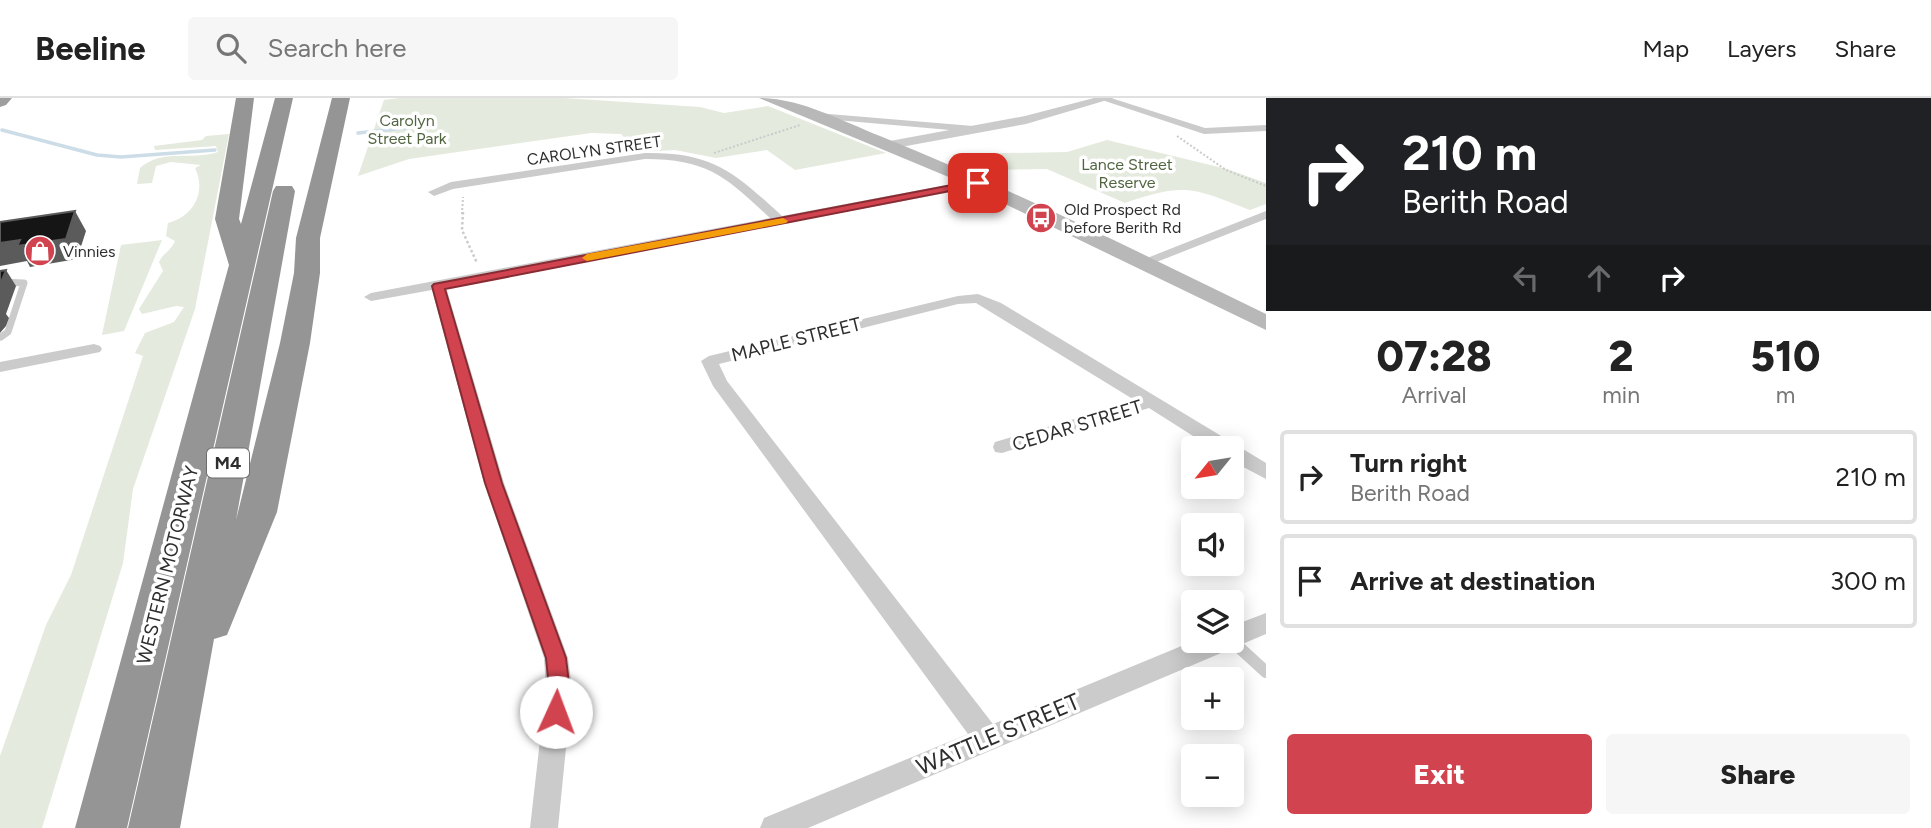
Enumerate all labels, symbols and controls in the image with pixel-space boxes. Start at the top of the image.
search box [188,17,678,80]
text: Beeline [35,29,146,68]
icon: search [212,29,250,67]
text: Search here [268,32,406,64]
text: Map [1642,34,1689,63]
text: Layers [1727,34,1796,63]
text: Share [1834,34,1896,63]
park label: Carolyn Street Park [367,111,447,148]
text: 210 m [1402,123,1537,182]
icon: right [1287,126,1378,217]
street label: CAROLYN STREET [526,132,663,169]
pin [948,153,1008,213]
park label: Lance Street Reserve [1081,155,1173,192]
icon: arrive [959,164,997,202]
text: Berith Road [1402,183,1569,221]
place label: Old Prospect Rd before Berith Rd [1064,200,1181,237]
bus stop icon: Old Prospect Rd before Berith Rd [1024,201,1058,235]
shop icon: Vinnies [23,234,57,268]
place label: Vinnies [63,242,116,261]
icon: left [1507,259,1545,297]
icon: ahead [1580,259,1618,297]
icon: right [1653,259,1691,297]
street label: MAPLE STREET [729,312,864,367]
text: 07:28 [1377,331,1492,382]
text: 2 [1609,331,1633,382]
text: 510 [1751,331,1820,382]
text: Arrival [1402,381,1467,409]
text: min [1602,381,1640,409]
text: m [1776,381,1795,409]
street label: CEDAR STREET [1009,395,1145,456]
north arrow [1181,436,1244,499]
map controls [1181,436,1244,807]
text: Turn right [1350,447,1467,479]
road number: M4 [207,449,249,478]
icon: right [1291,458,1329,496]
text: 210 m [1836,461,1906,493]
street label: WESTERN MOTORWAY [132,463,203,667]
text: Berith Road [1350,479,1470,507]
button: sound [1181,513,1244,576]
icon: arrive [1291,562,1329,600]
text: Arrive at destination [1350,565,1595,597]
text: 300 m [1830,565,1906,597]
button: layers [1181,590,1244,653]
button: + [1181,667,1244,730]
position arrow [519,675,593,749]
street label: WATTLE STREET [912,687,1084,781]
button: Exit [1287,734,1592,814]
button: Share [1606,734,1910,814]
button: − [1181,744,1244,807]

